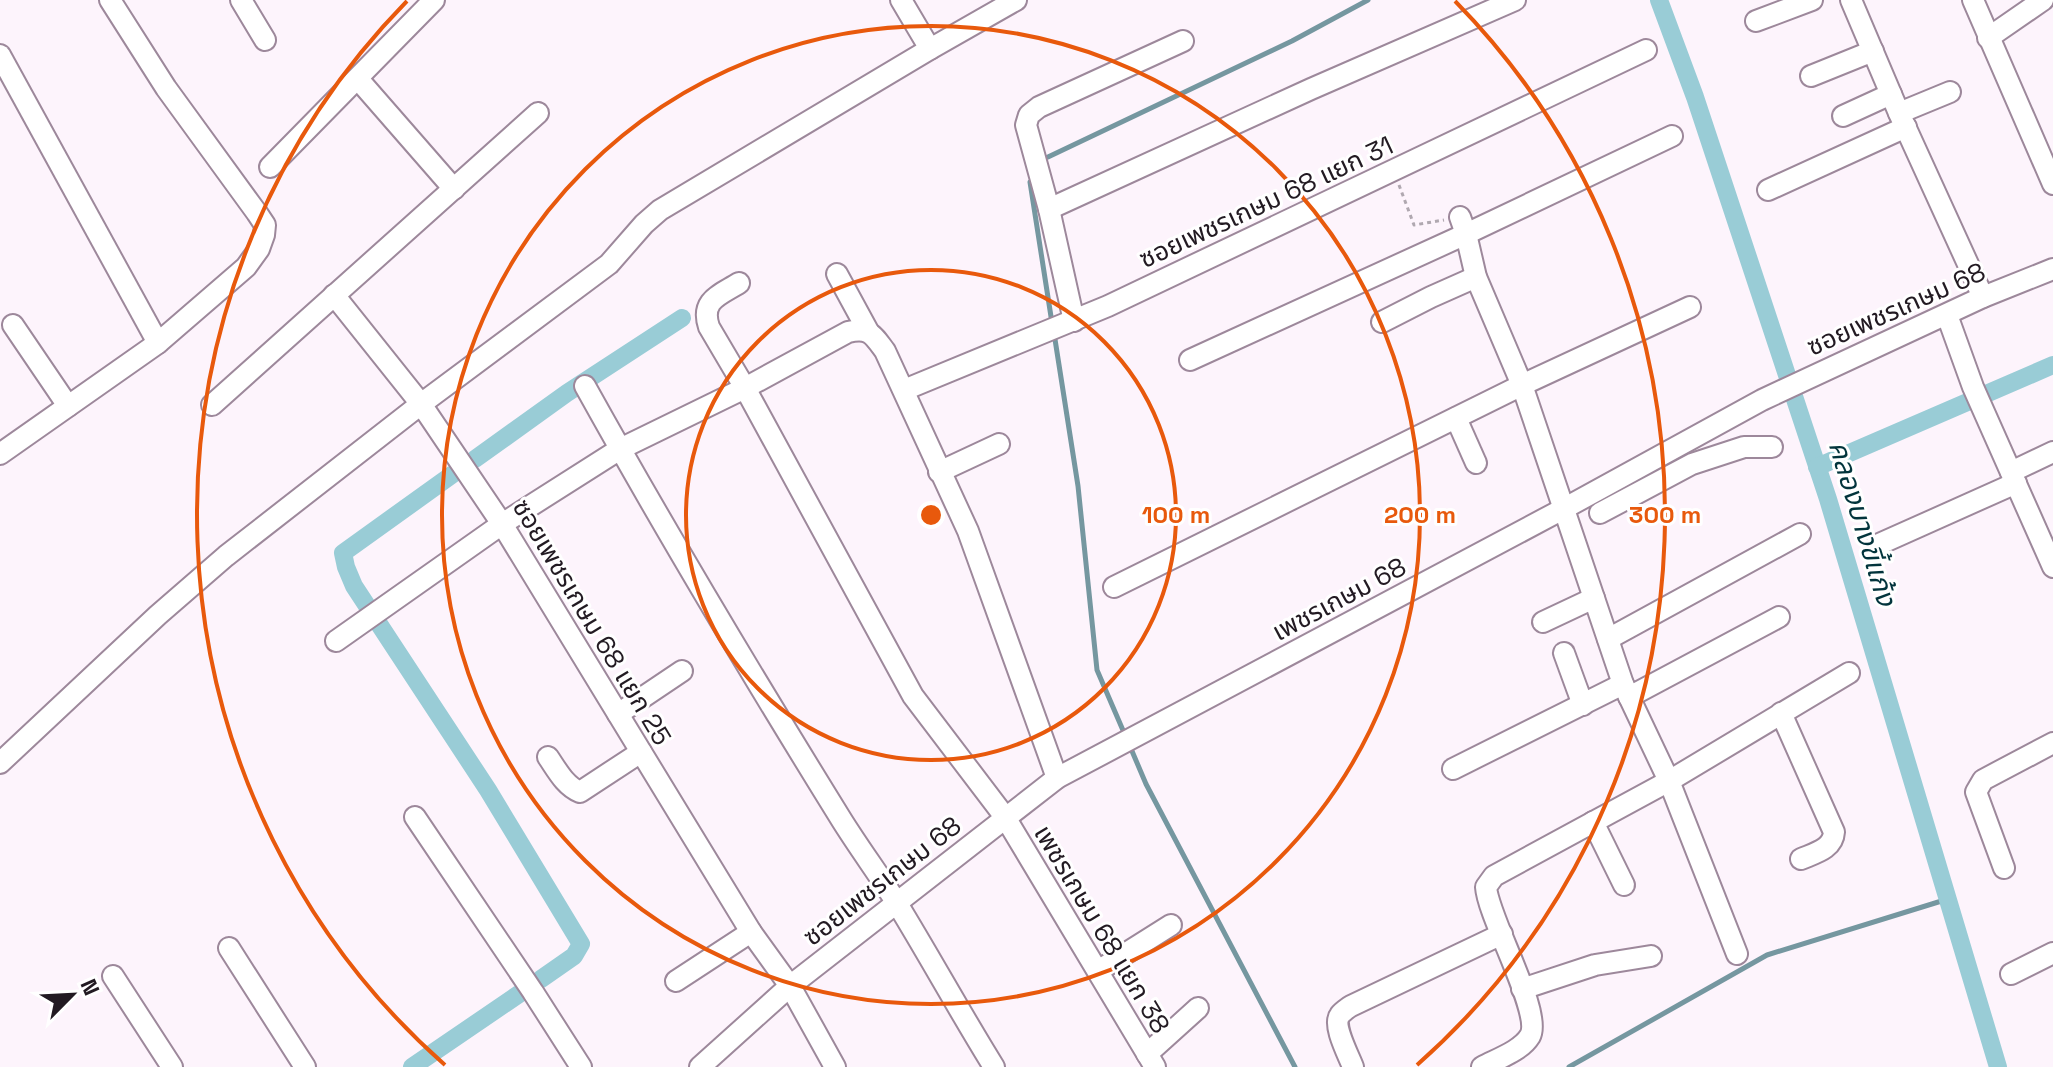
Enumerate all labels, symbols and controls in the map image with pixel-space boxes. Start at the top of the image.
street label: ซอยเพชรเกษม 68 แยก 31 [1134,128,1398,276]
street label: ซอยเพชรเกษม 68 [1802,254,1990,364]
water label: คลองบางขี้แก้ง [1821,436,1907,612]
street label: ซอยเพชรเกษม 68 แยก 25 [505,493,679,751]
text: 100 m [1142,499,1210,530]
text: 200 m [1384,499,1456,530]
text: 300 m [1629,499,1701,530]
centre of rings [917,501,945,529]
street label: เพชรเกษม 68 [1266,550,1412,648]
street label: ซอยเพชรเกษม 68 [796,809,968,953]
street label: เพชรเกษม 68 แยก 38 [1026,819,1178,1039]
north arrow [32,955,112,1035]
text: N [74,974,106,999]

